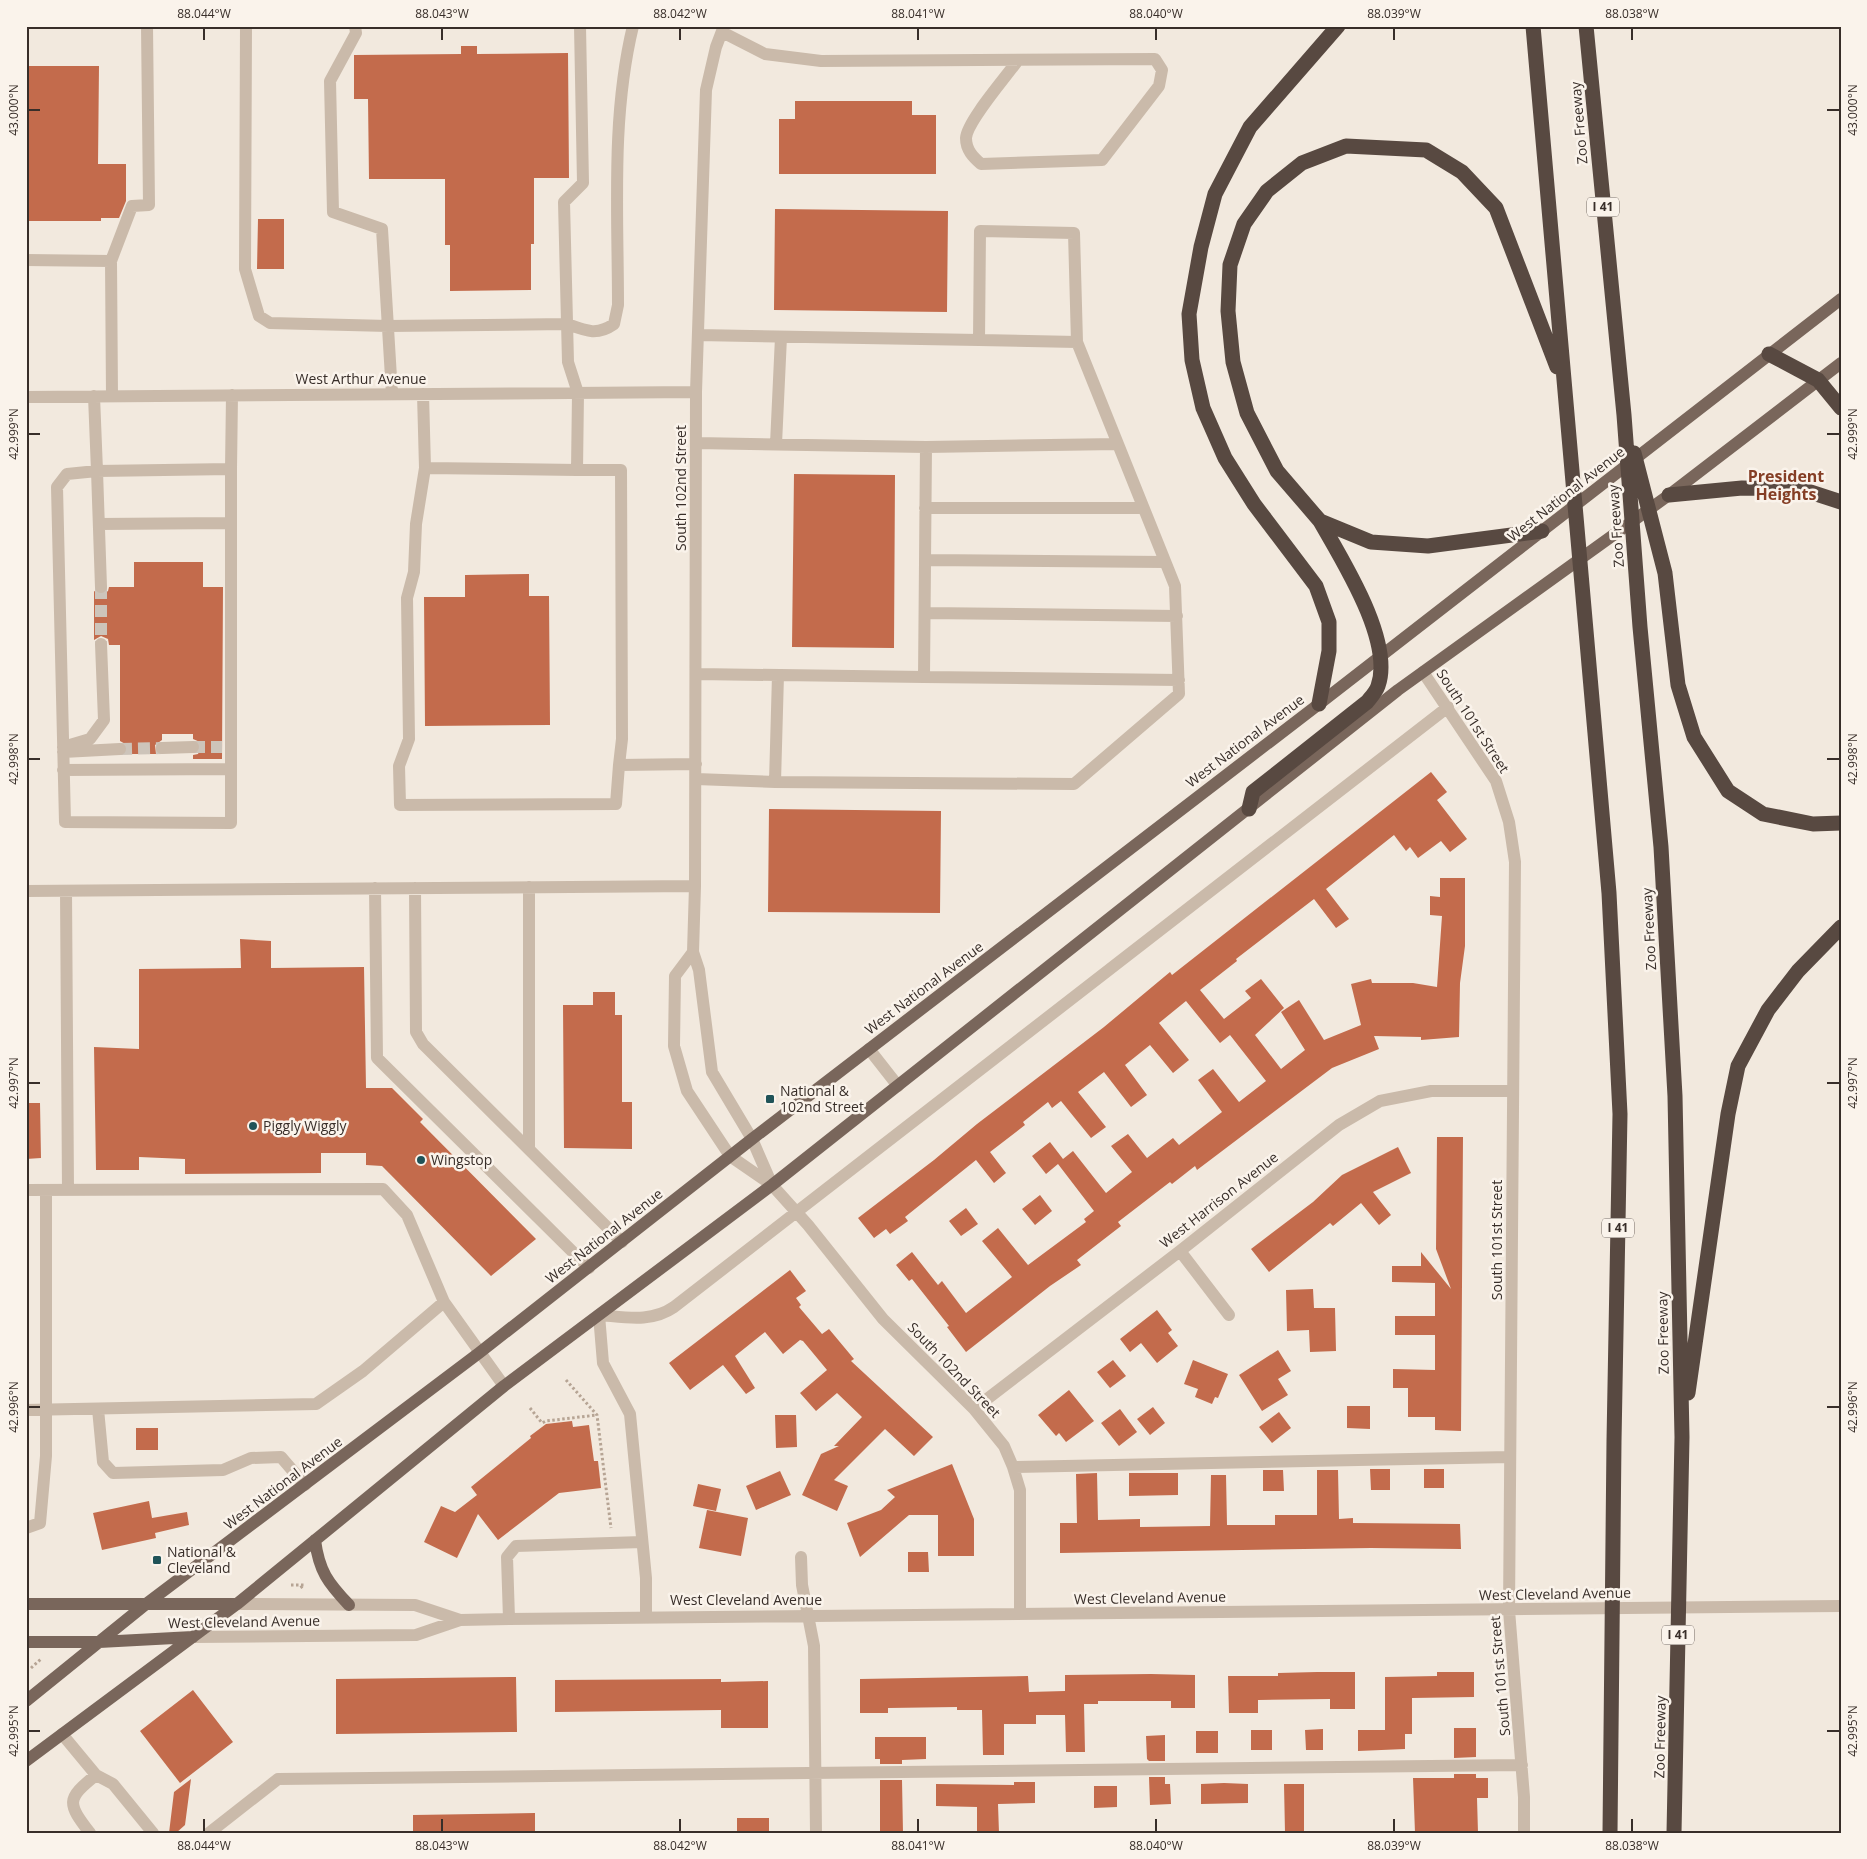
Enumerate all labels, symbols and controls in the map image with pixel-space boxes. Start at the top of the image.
text: 88.044°W [177,5,231,22]
text: 88.043°W [415,5,469,22]
text: 88.042°W [653,5,707,22]
text: 88.041°W [891,5,945,22]
text: 88.040°W [1129,5,1183,22]
text: 88.039°W [1367,5,1421,22]
text: 88.038°W [1605,5,1659,22]
street label: Zoo Freeway [1565,80,1592,165]
text: 43.000°N [5,84,22,136]
text: 43.000°N [1844,84,1861,136]
road number: I 41 [1587,198,1619,216]
street label: West Arthur Avenue [296,369,427,388]
text: 42.999°N [5,408,22,460]
text: 42.999°N [1844,408,1861,460]
street label: South 102nd Street [671,425,690,551]
street label: West National Avenue [1503,442,1628,545]
district label: President Heights [1748,465,1824,505]
street label: Zoo Freeway [1603,483,1628,568]
street label: South 101st Street [1433,665,1514,776]
street label: West National Avenue [1182,690,1308,791]
text: 42.998°N [5,733,22,785]
text: 42.998°N [1844,733,1861,785]
street label: Zoo Freeway [1637,886,1660,971]
street label: West National Avenue [861,937,987,1038]
text: 42.997°N [5,1057,22,1109]
text: 42.997°N [1844,1057,1861,1109]
place label: National & 102nd Street [780,1081,864,1116]
marker: National & 102nd Street [764,1093,776,1105]
place label: Piggly Wiggly [263,1116,348,1135]
marker: Piggly Wiggly [247,1120,259,1132]
street label: West Harrison Avenue [1156,1147,1282,1252]
place label: Wingstop [431,1150,492,1169]
marker: Wingstop [415,1154,427,1166]
street label: South 101st Street [1487,1180,1506,1300]
street label: West National Avenue [541,1184,666,1287]
road number: I 41 [1602,1218,1634,1238]
street label: Zoo Freeway [1652,1290,1673,1375]
street label: South 102nd Street [904,1318,1005,1422]
text: 42.996°N [5,1381,22,1433]
text: 42.996°N [1844,1381,1861,1433]
street label: West National Avenue [220,1432,346,1533]
place label: National & Cleveland [167,1542,237,1577]
marker: National & Cleveland [151,1554,163,1566]
street label: West Cleveland Avenue [1479,1583,1631,1604]
street label: West Cleveland Avenue [1074,1587,1226,1608]
street label: West Cleveland Avenue [670,1590,822,1609]
street label: West Cleveland Avenue [168,1611,320,1632]
street label: South 101st Street [1485,1615,1514,1737]
road number: I 41 [1662,1626,1694,1644]
street label: Zoo Freeway [1649,1694,1670,1779]
text: 42.995°N [5,1705,22,1757]
text: 42.995°N [1844,1705,1861,1757]
text: 88.044°W [177,1837,231,1854]
text: 88.043°W [415,1837,469,1854]
text: 88.042°W [653,1837,707,1854]
text: 88.041°W [891,1837,945,1854]
text: 88.040°W [1129,1837,1183,1854]
text: 88.039°W [1367,1837,1421,1854]
text: 88.038°W [1605,1837,1659,1854]

